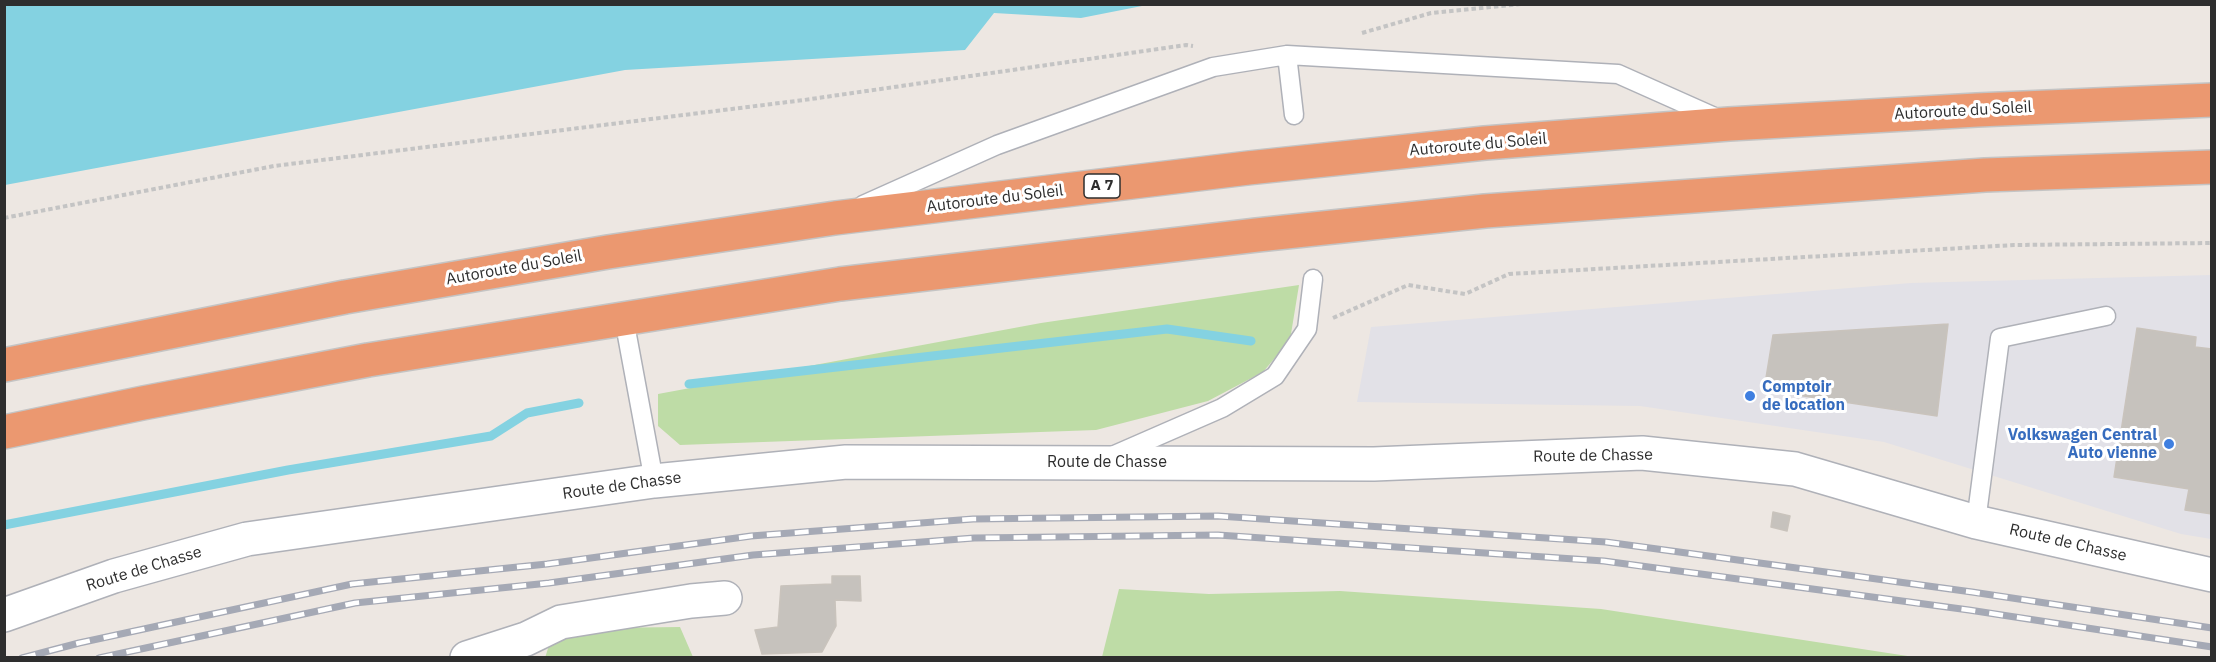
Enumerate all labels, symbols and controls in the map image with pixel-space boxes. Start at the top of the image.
street label: Autoroute du Soleil [1894,98,2032,124]
street label: Autoroute du Soleil [1409,129,1547,161]
road number: A 7 [1084,174,1120,198]
street label: Autoroute du Soleil [925,181,1065,217]
street label: Autoroute du Soleil [445,247,583,289]
place label: Comptoir de location [1762,377,1845,415]
marker: Comptoir de location [1743,389,1757,403]
place label: Volkswagen Central Auto vienne [2008,425,2157,463]
marker: Volkswagen Central Auto vienne [2162,437,2176,451]
street label: Route de Chasse [1533,445,1653,467]
street label: Route de Chasse [1047,452,1167,472]
street label: Route de Chasse [561,468,683,504]
street label: Route de Chasse [2007,520,2129,566]
street label: Route de Chasse [84,542,204,596]

